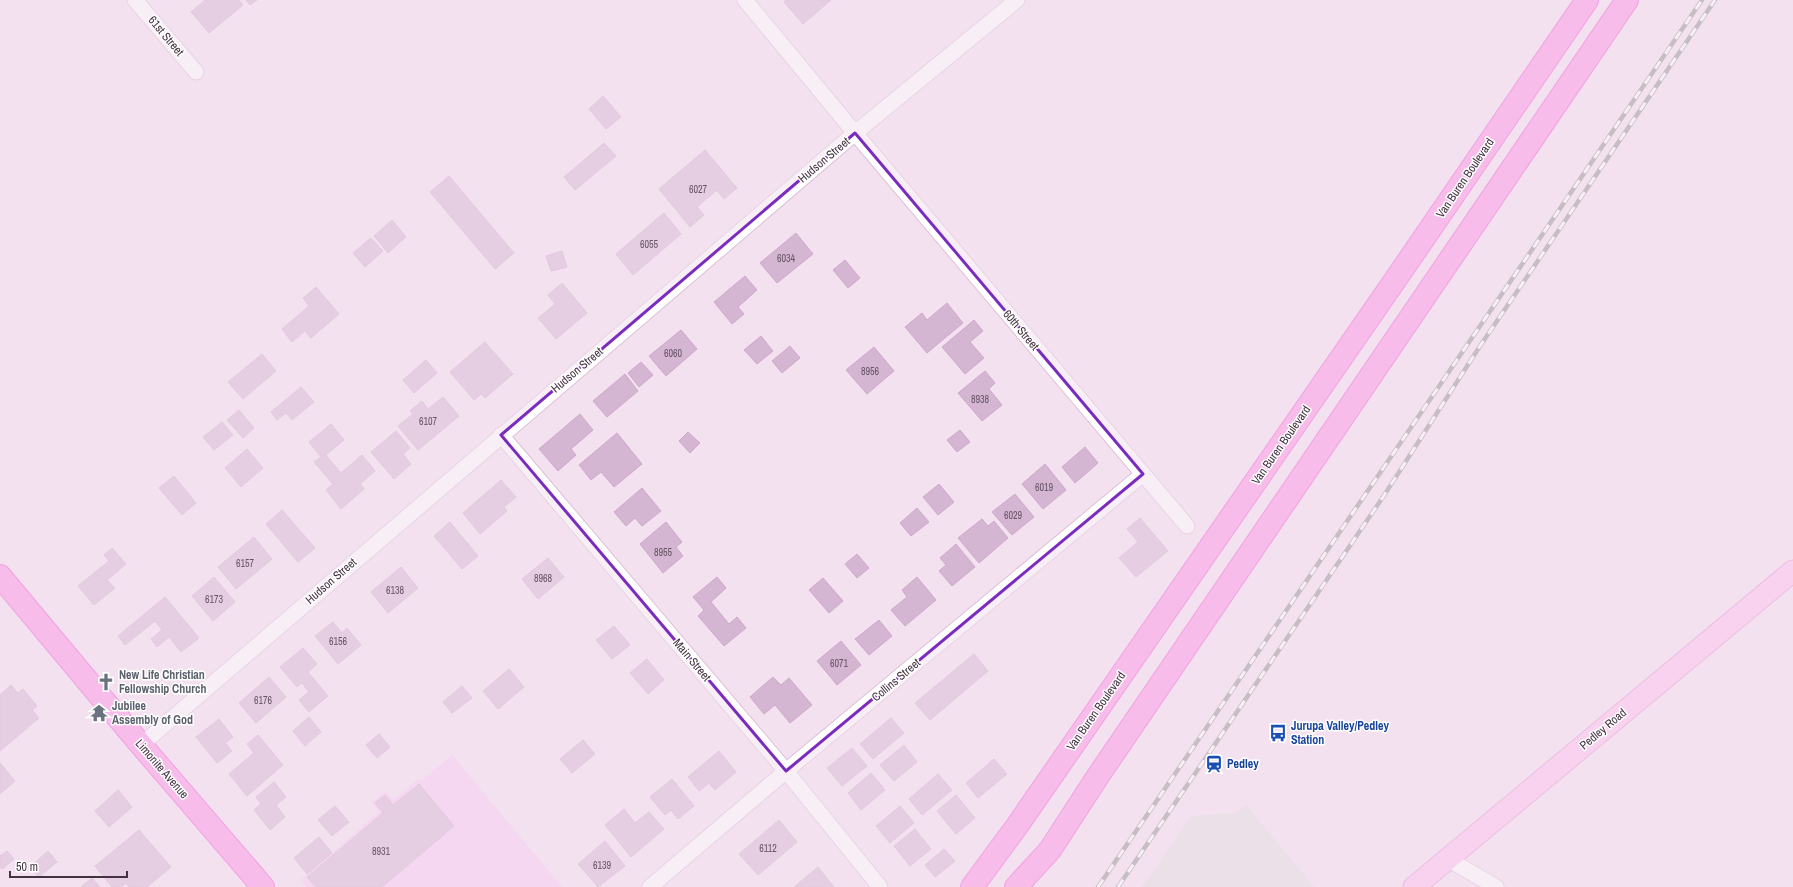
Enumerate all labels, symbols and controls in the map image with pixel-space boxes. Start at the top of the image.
street label: 61st Street [145,13,188,60]
street label: Hudson Street [795,133,853,186]
street label: Van Buren Boulevard [1432,135,1498,221]
house number: 6027 [689,183,708,196]
house number: 6055 [640,238,659,251]
house number: 6034 [777,252,796,265]
street label: 60th Street [999,306,1043,354]
street label: Hudson Street [548,343,606,396]
house number: 6060 [664,347,683,360]
house number: 8956 [861,365,880,378]
house number: 8938 [971,393,990,406]
street label: Van Buren Boulevard [1248,402,1314,488]
house number: 6107 [419,415,438,428]
house number: 6019 [1035,481,1054,494]
house number: 6029 [1004,509,1023,522]
house number: 8955 [654,546,673,559]
street label: Hudson Street [302,554,360,608]
house number: 6157 [236,557,255,570]
house number: 8968 [534,572,553,585]
house number: 6138 [386,584,405,597]
house number: 6173 [205,593,224,606]
house number: 6156 [329,635,348,648]
street label: Main Street [670,635,715,685]
street label: Collins Street [868,655,924,705]
house number: 6071 [830,657,849,670]
place label: New Life Christian Fellowship Church [119,667,207,697]
street label: Van Buren Boulevard [1063,668,1129,754]
church icon: New Life Christian Fellowship Church [96,672,116,692]
house number: 6176 [254,694,273,707]
place label: Jubilee Assembly of God [112,698,193,728]
temple icon: Jubilee Assembly of God [89,703,109,723]
street label: Pedley Road [1576,705,1630,753]
place label: Jurupa Valley/Pedley Station [1291,718,1389,748]
bus stop icon: Jurupa Valley/Pedley Station [1268,723,1288,743]
street label: Limonite Avenue [132,736,192,802]
station icon: Pedley [1204,754,1224,774]
place label: Pedley [1227,756,1259,772]
house number: 6112 [759,842,777,855]
house number: 8931 [372,845,391,858]
scale bar [10,853,127,879]
text: 50 m [16,859,38,875]
house number: 6139 [593,859,612,872]

